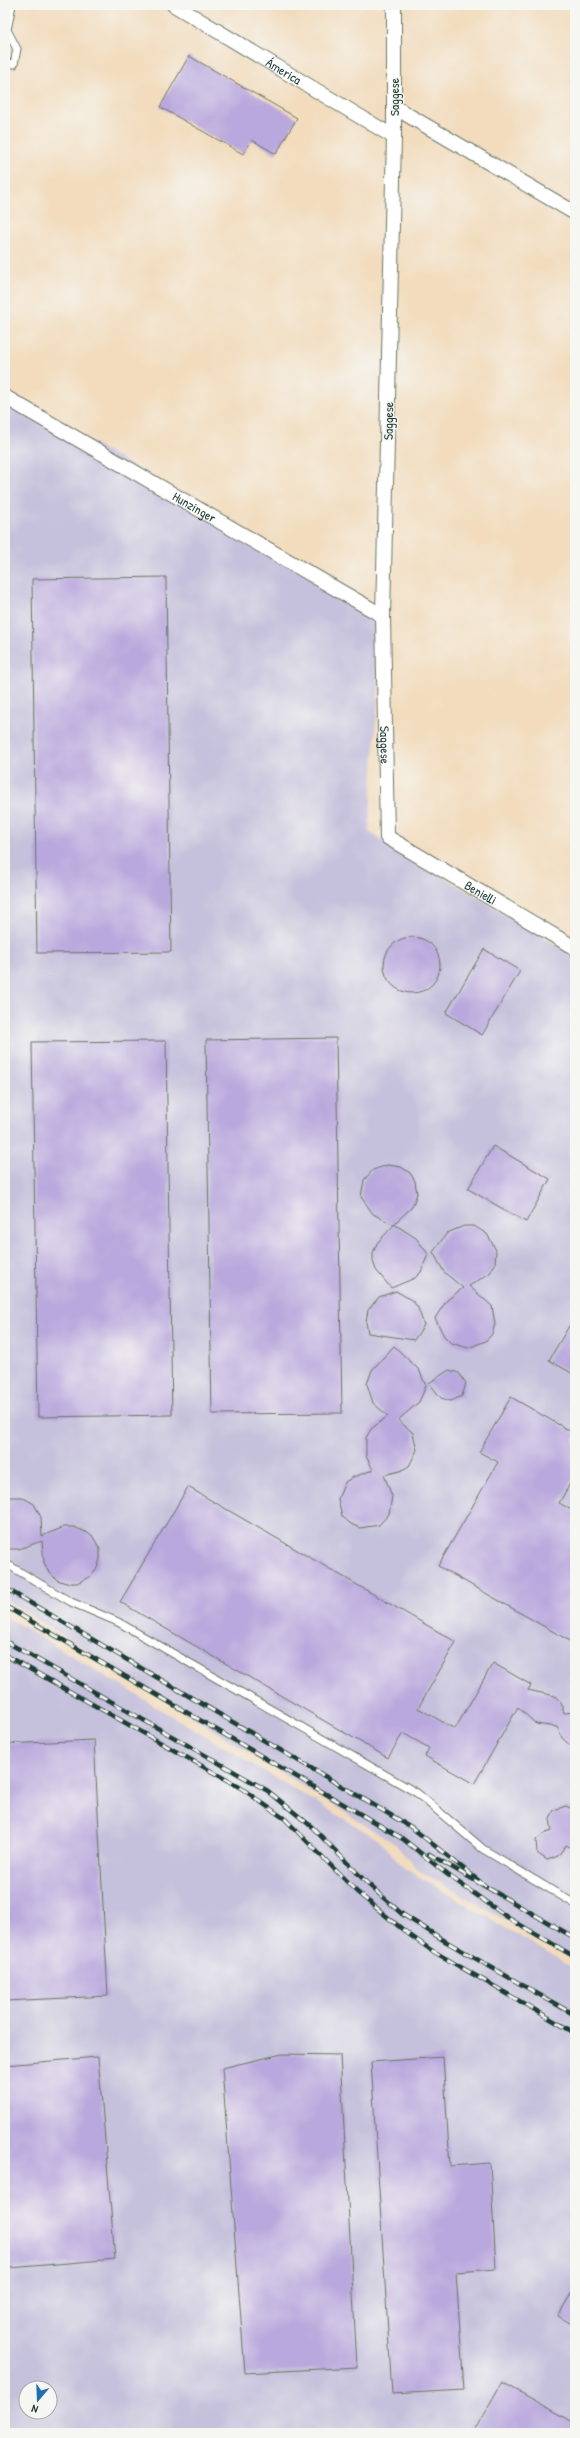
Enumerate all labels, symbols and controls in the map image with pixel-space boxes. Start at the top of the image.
street label: Ámerica [263,53,305,88]
street label: Saggese [385,78,403,116]
street label: Saggese [379,402,397,440]
street label: Hunzinger [169,487,220,526]
street label: Saggese [376,726,395,764]
street label: Benielli [461,876,500,909]
north arrow [18,2380,58,2420]
text: N [30,2402,40,2417]

